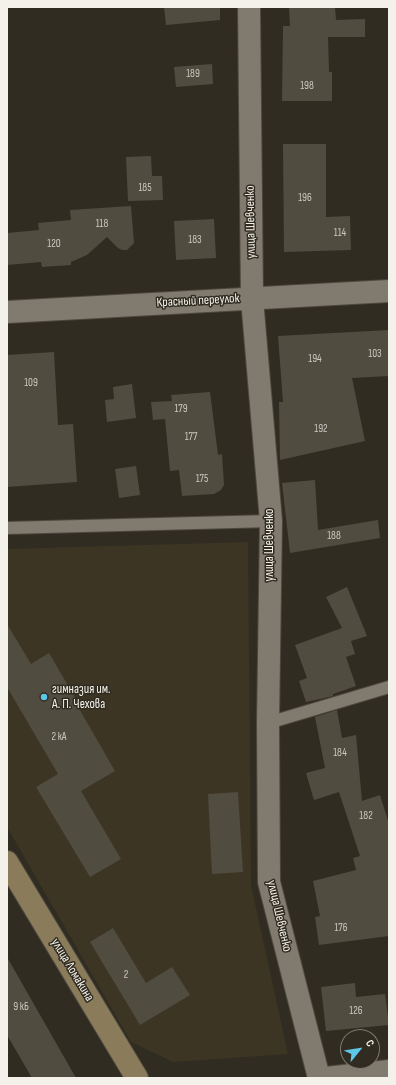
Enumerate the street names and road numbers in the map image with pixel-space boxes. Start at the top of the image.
street label: улица Шевченко [243,185,259,259]
street label: Красный переулок [156,291,240,311]
street label: улица Шевченко [262,508,278,582]
street label: улица Шевченко [263,879,295,953]
street label: улица Ломакина [47,936,97,1004]

